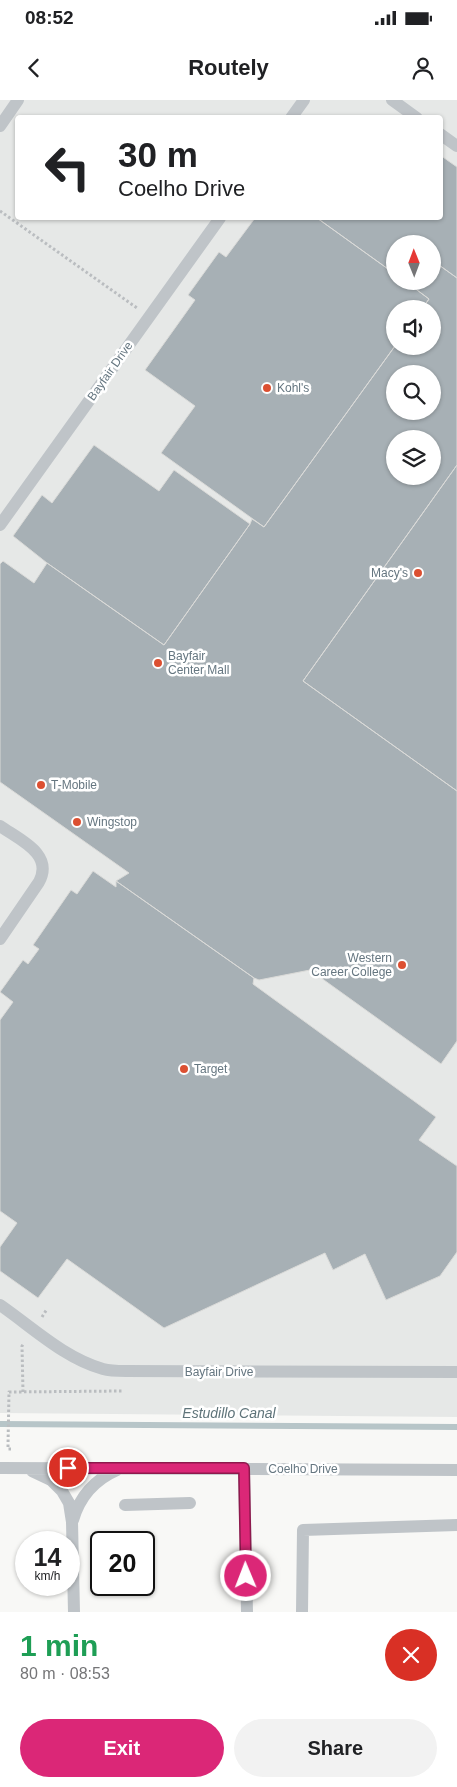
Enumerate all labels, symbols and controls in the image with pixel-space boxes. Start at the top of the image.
text: 08:52 [25,7,74,28]
icon: back [20,54,48,82]
icon: person [409,54,437,82]
text: Routely [188,55,269,80]
icon: left [35,135,100,200]
text: 30 m [118,135,198,174]
text: Coelho Drive [118,176,245,201]
north arrow [386,235,441,290]
map controls [386,235,441,485]
button: sound [386,300,441,355]
street label: Bayfair Drive [85,339,136,403]
button: search [386,365,441,420]
place label: Kohl's [277,381,309,395]
marker: Kohl's [261,382,273,394]
button: layers [386,430,441,485]
place label: Macy's [371,566,408,580]
marker: Macy's [412,567,424,579]
place label: Bayfair Center Mall [168,649,229,677]
marker: Bayfair Center Mall [152,657,164,669]
place label: T-Mobile [51,778,97,792]
marker: T-Mobile [35,779,47,791]
place label: Wingstop [87,815,137,829]
marker: Wingstop [71,816,83,828]
place label: Western Career College [311,951,392,979]
marker: Western Career College [396,959,408,971]
place label: Target [194,1062,228,1076]
marker: Target [178,1063,190,1075]
street label: Bayfair Drive [185,1365,254,1379]
water label: Estudillo Canal [182,1405,277,1421]
pin [47,1447,89,1489]
icon: arrive [54,1454,82,1482]
street label: Coelho Drive [268,1462,338,1476]
speed limit sign: 20 [90,1531,155,1596]
text: 14 [34,1543,61,1571]
position arrow [219,1549,271,1601]
text: km/h [34,1569,61,1583]
text: 1 min [20,1629,98,1662]
button: close [385,1629,437,1681]
text: 80 m · 08:53 [20,1665,110,1682]
button: Exit [20,1719,224,1777]
button: Share [234,1719,437,1777]

